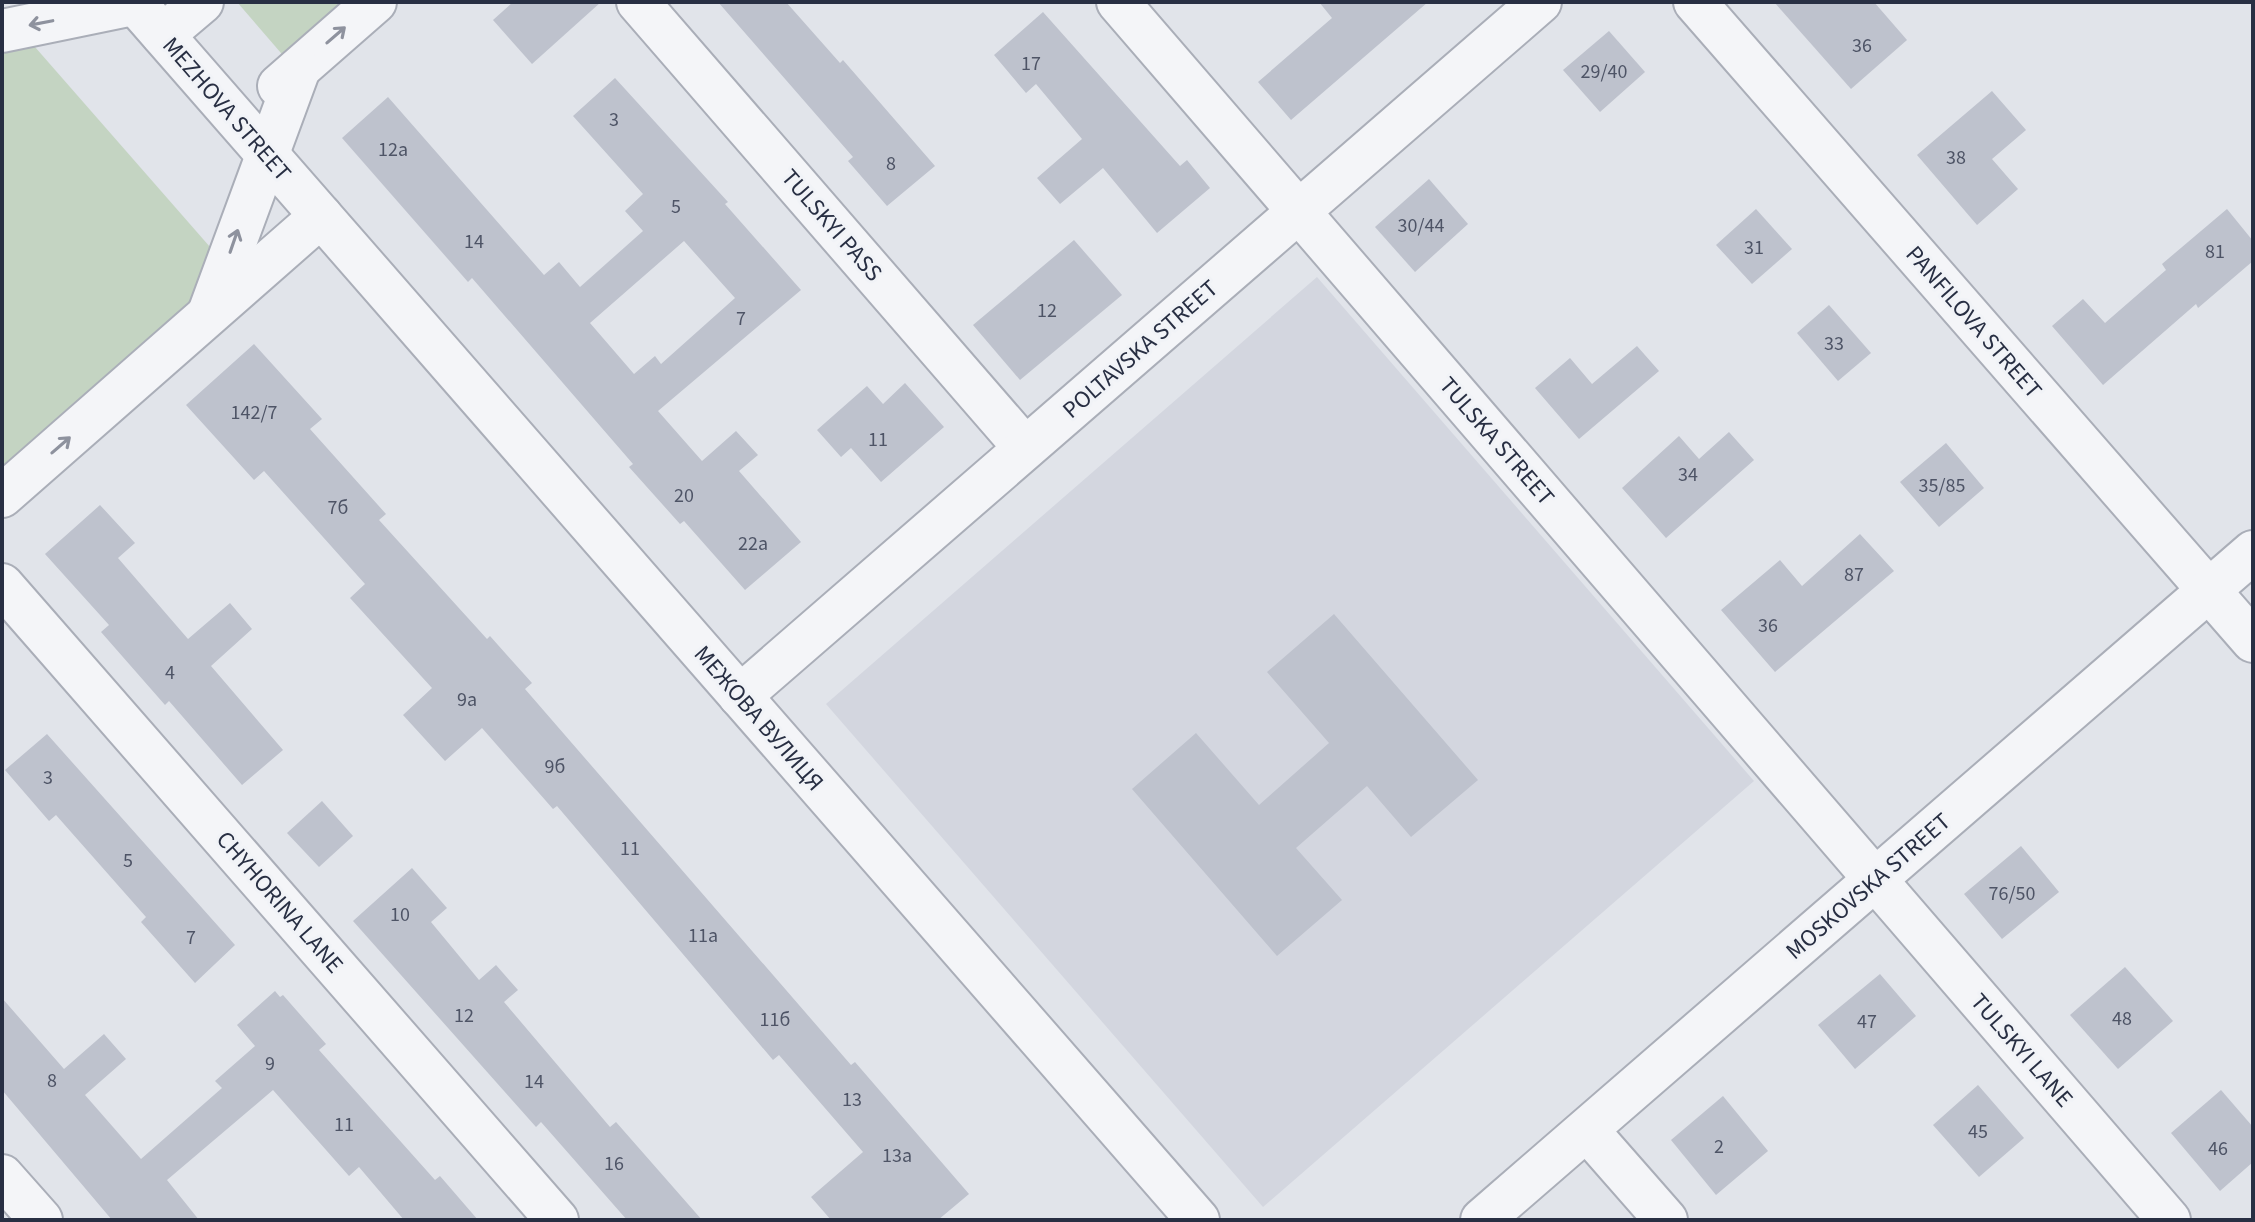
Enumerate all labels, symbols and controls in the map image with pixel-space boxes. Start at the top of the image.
one-way arrow [29,16,55,31]
one-way arrow [326,26,346,44]
street label: MEZHOVA STREET [154,29,299,189]
house number: 36 [1852,32,1872,60]
house number: 17 [1021,50,1041,78]
house number: 29/40 [1581,58,1627,86]
house number: 3 [609,106,619,134]
house number: 12а [378,136,408,164]
house number: 38 [1946,144,1966,172]
house number: 8 [886,150,896,178]
street label: TULSKYI PASS [773,161,890,289]
house number: 5 [671,193,681,221]
house number: 30/44 [1398,212,1444,240]
house number: 14 [464,228,484,256]
one-way arrow [228,229,242,254]
house number: 31 [1744,234,1764,262]
street label: PANFILOVA STREET [1897,238,2050,407]
house number: 81 [2205,238,2225,266]
street label: POLTAVSKA STREET [1055,272,1226,427]
house number: 12 [1037,297,1057,325]
house number: 7 [736,305,746,333]
house number: 33 [1824,330,1844,358]
street label: TULSKA STREET [1431,369,1563,514]
house number: 142/7 [231,399,277,427]
house number: 11 [868,426,888,454]
one-way arrow [50,436,70,454]
house number: 34 [1678,461,1698,489]
house number: 35/85 [1919,472,1965,500]
house number: 20 [674,482,694,510]
house number: 7б [328,494,348,522]
house number: 22а [738,530,768,558]
house number: 87 [1844,561,1864,589]
house number: 36 [1758,612,1778,640]
street label: МЕЖОВА ВУЛИЦЯ [685,638,832,799]
house number: 4 [165,659,175,687]
house number: 9а [457,686,477,714]
house number: 9б [545,753,565,781]
house number: 3 [43,764,53,792]
street label: MOSKOVSKA STREET [1778,805,1959,968]
street label: CHYHORINA LANE [208,823,351,981]
house number: 11 [620,835,640,863]
house number: 5 [123,847,133,875]
house number: 76/50 [1989,880,2035,908]
house number: 10 [390,901,410,929]
house number: 11а [688,922,718,950]
house number: 7 [186,924,196,952]
street label: TULSKYI LANE [1962,986,2081,1115]
house number: 12 [454,1002,474,1030]
house number: 48 [2112,1005,2132,1033]
house number: 11б [760,1006,790,1034]
house number: 47 [1857,1008,1877,1036]
house number: 9 [265,1050,275,1078]
house number: 8 [47,1067,57,1095]
house number: 14 [524,1068,544,1096]
house number: 13 [842,1086,862,1114]
house number: 11 [334,1111,354,1139]
house number: 45 [1968,1118,1988,1146]
house number: 2 [1714,1133,1724,1161]
house number: 46 [2208,1135,2228,1163]
house number: 13а [882,1142,912,1170]
house number: 16 [604,1150,624,1178]

